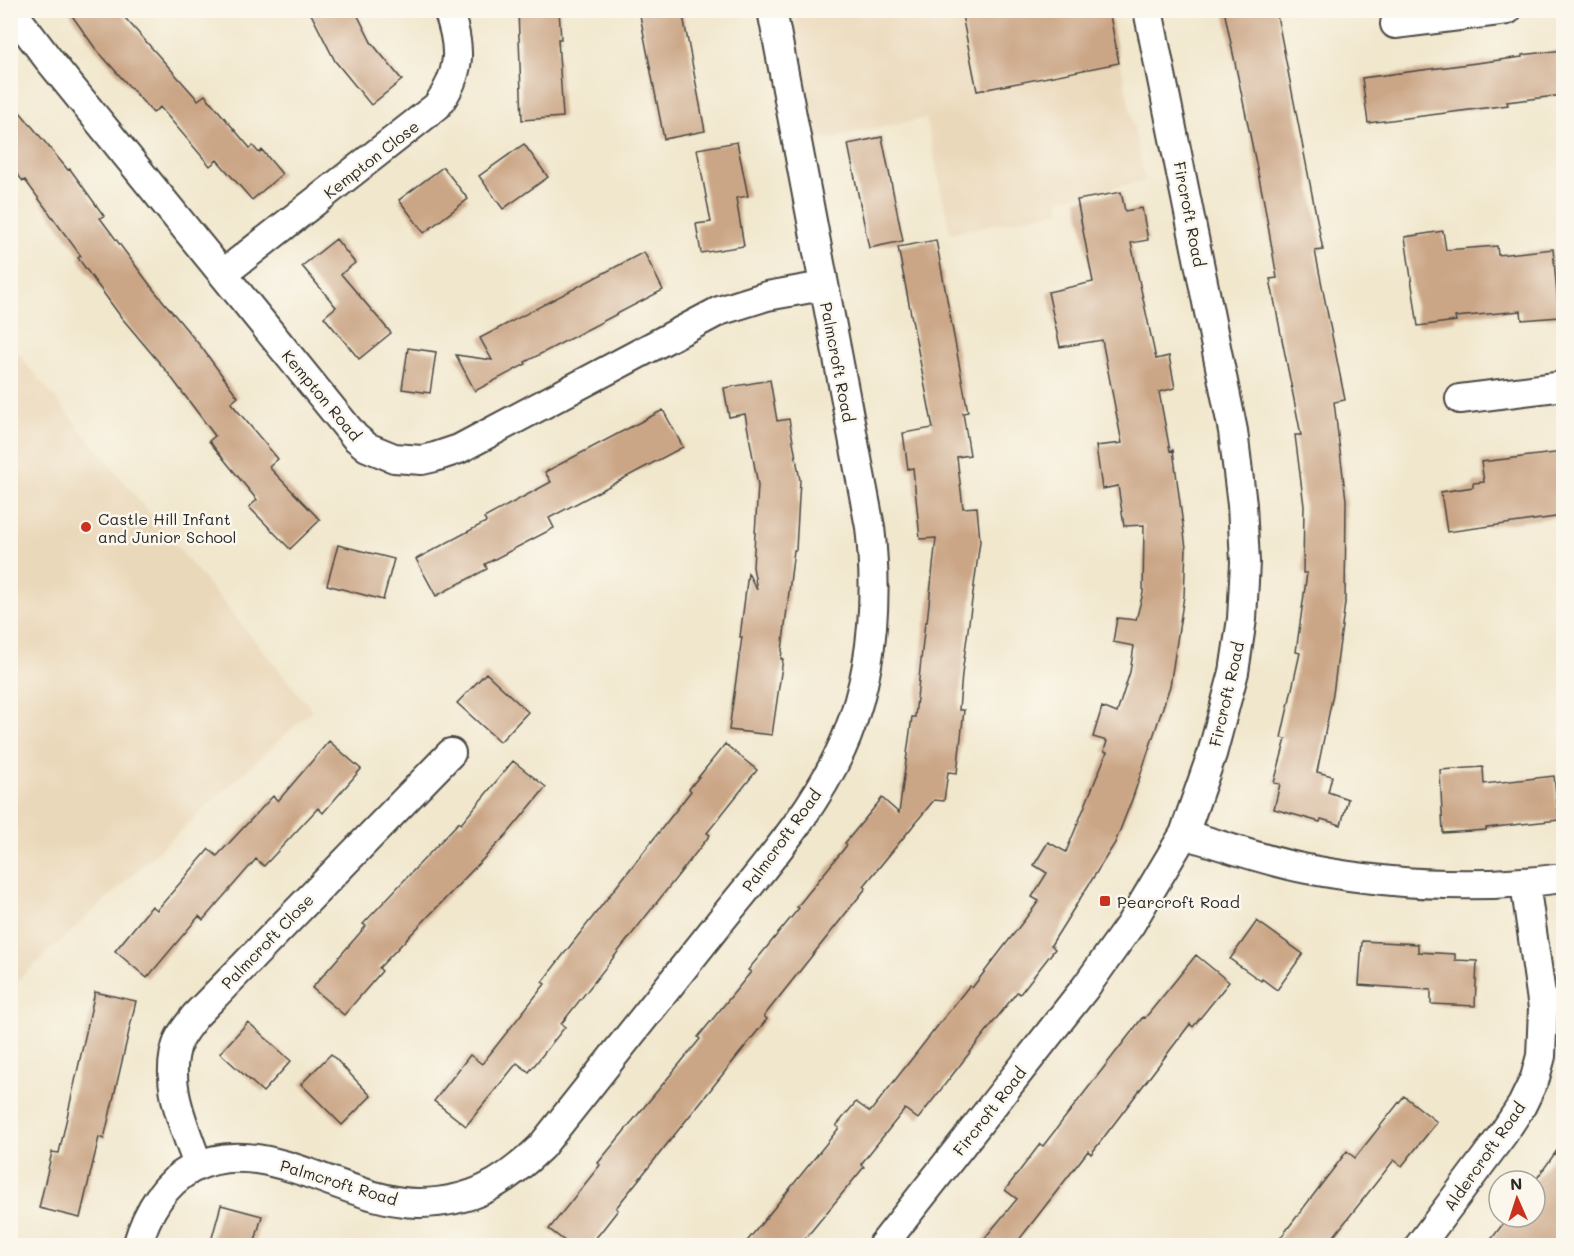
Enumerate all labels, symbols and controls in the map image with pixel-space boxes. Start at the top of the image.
street label: Kempton Close [319,115,423,203]
street label: Fircroft Road [1169,159,1211,269]
street label: Palmcroft Road [816,300,860,424]
street label: Kempton Road [278,345,366,445]
place label: Castle Hill Infant and Junior School [98,508,236,547]
marker: Castle Hill Infant and Junior School [79,520,93,534]
street label: Fircroft Road [1204,639,1248,749]
street label: Palmcroft Road [737,785,825,895]
street label: Palmcroft Close [216,889,318,993]
place label: Pearcroft Road [1117,891,1240,912]
marker: Pearcroft Road [1098,894,1112,908]
street label: Fircroft Road [948,1062,1030,1160]
street label: Aldercroft Road [1439,1097,1529,1215]
street label: Palmcroft Road [278,1154,400,1210]
north arrow [1487,1169,1547,1229]
text: N [1510,1173,1523,1194]

